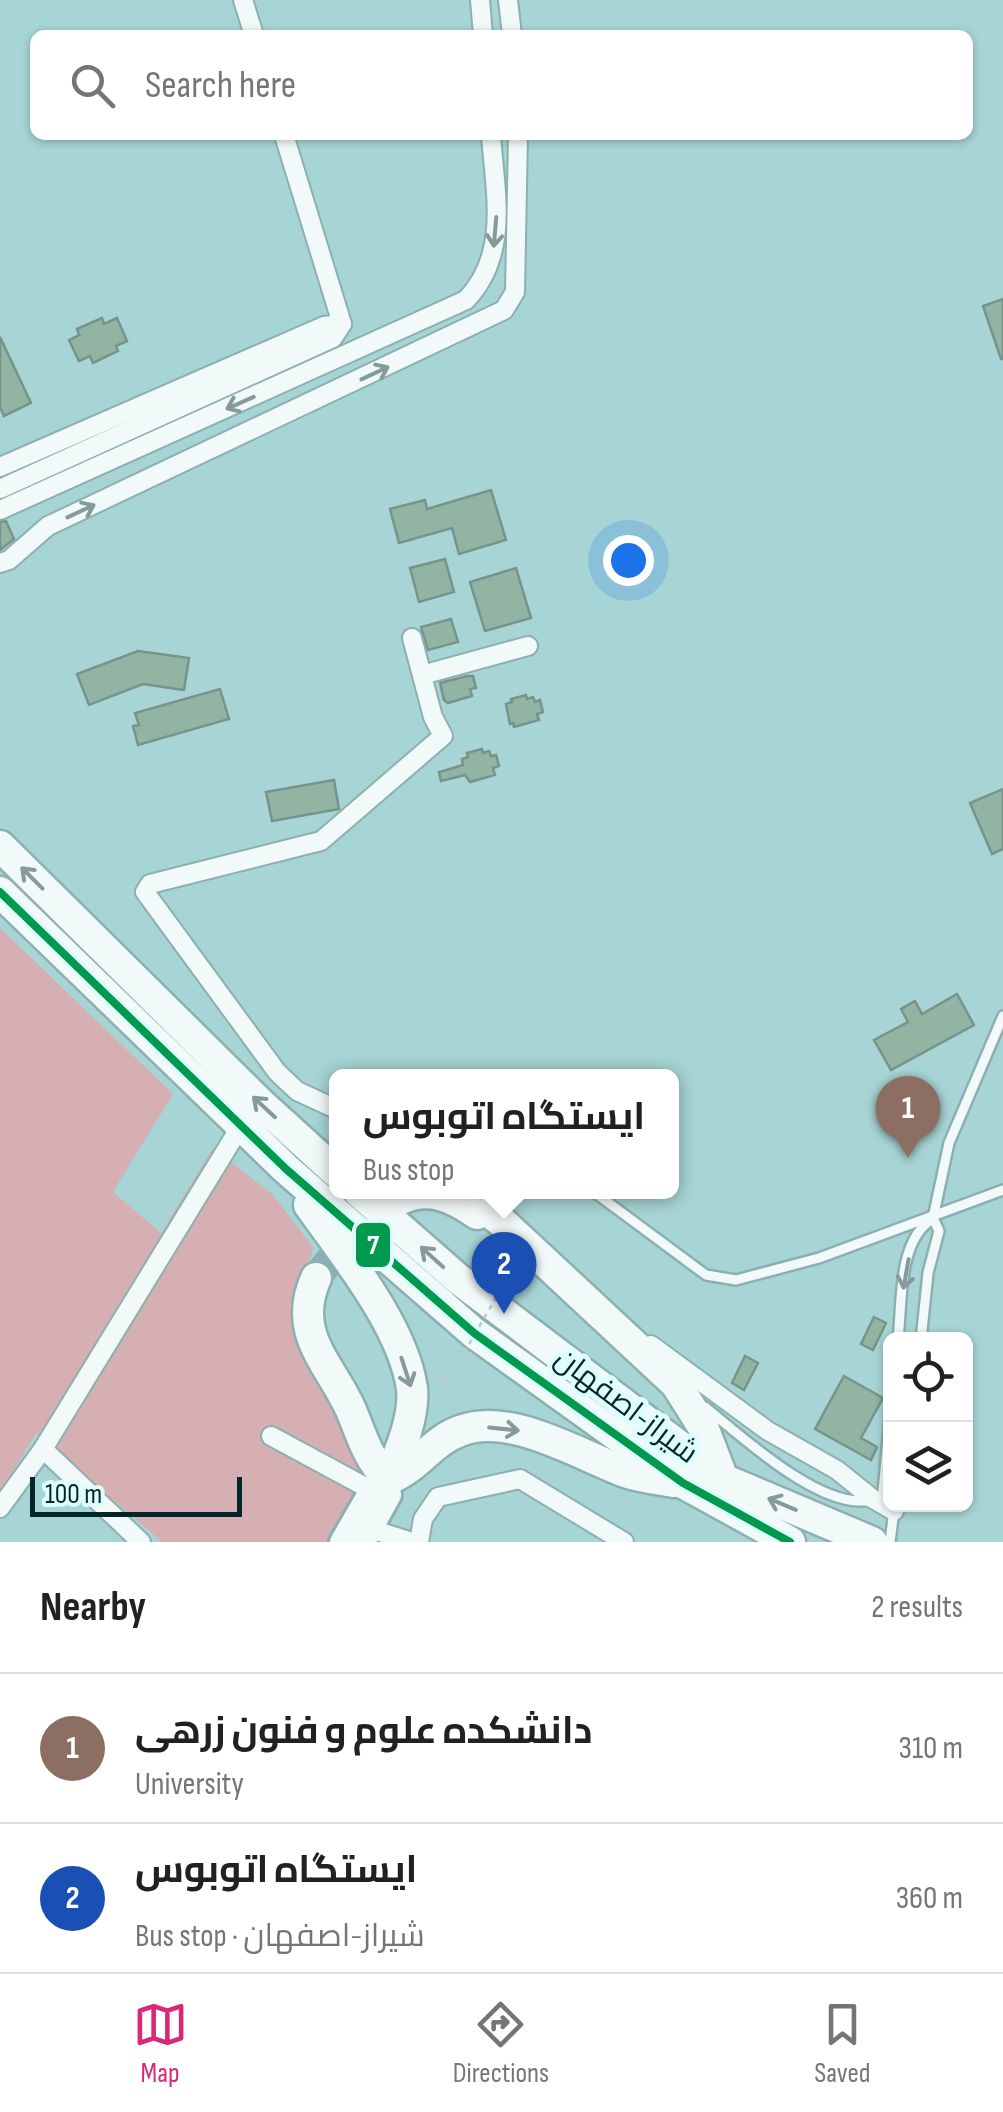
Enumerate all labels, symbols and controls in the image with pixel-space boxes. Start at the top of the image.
search box [30,30,973,140]
icon: search [65,58,120,113]
text: Search here [145,63,296,108]
one-way arrow [486,216,505,248]
one-way arrow [359,362,389,381]
one-way arrow [225,395,256,413]
one-way arrow [65,500,95,519]
your location [603,535,654,586]
one-way arrow [21,867,45,891]
popup [329,1069,679,1199]
pin: 1 [876,1076,940,1158]
one-way arrow [252,1095,277,1118]
text: ایستگاه اتوبوس [363,1095,645,1140]
text: Bus stop [363,1151,454,1190]
line badge: 7 [354,1221,392,1269]
text: 7 [367,1229,380,1262]
pin: 2 [472,1232,536,1314]
one-way arrow [420,1245,445,1268]
one-way arrow [896,1258,915,1290]
map controls [883,1332,973,1512]
button: locate [883,1332,973,1422]
street label: شیراز-اصفهان [547,1340,705,1472]
one-way arrow [399,1356,417,1388]
one-way arrow [487,1419,519,1438]
button: layers [883,1422,973,1512]
scale bar [30,1472,242,1516]
text: 100 m [45,1478,102,1511]
one-way arrow [767,1494,798,1512]
text: Nearby [40,1582,146,1633]
text: 2 results [871,1588,963,1627]
text: دانشکده علوم و فنون زرهی [135,1709,592,1754]
text: 1 [66,1729,79,1768]
text: 310 m [898,1729,963,1768]
text: University [135,1765,244,1804]
text: ایستگاه اتوبوس [135,1848,417,1893]
text: 2 [65,1879,80,1918]
text: 360 m [896,1879,963,1918]
text: Bus stop · شیراز-اصفهان [135,1917,425,1956]
tab: Map [133,1997,188,2090]
tab: Directions [453,1997,549,2090]
tab: Saved [814,1997,870,2090]

